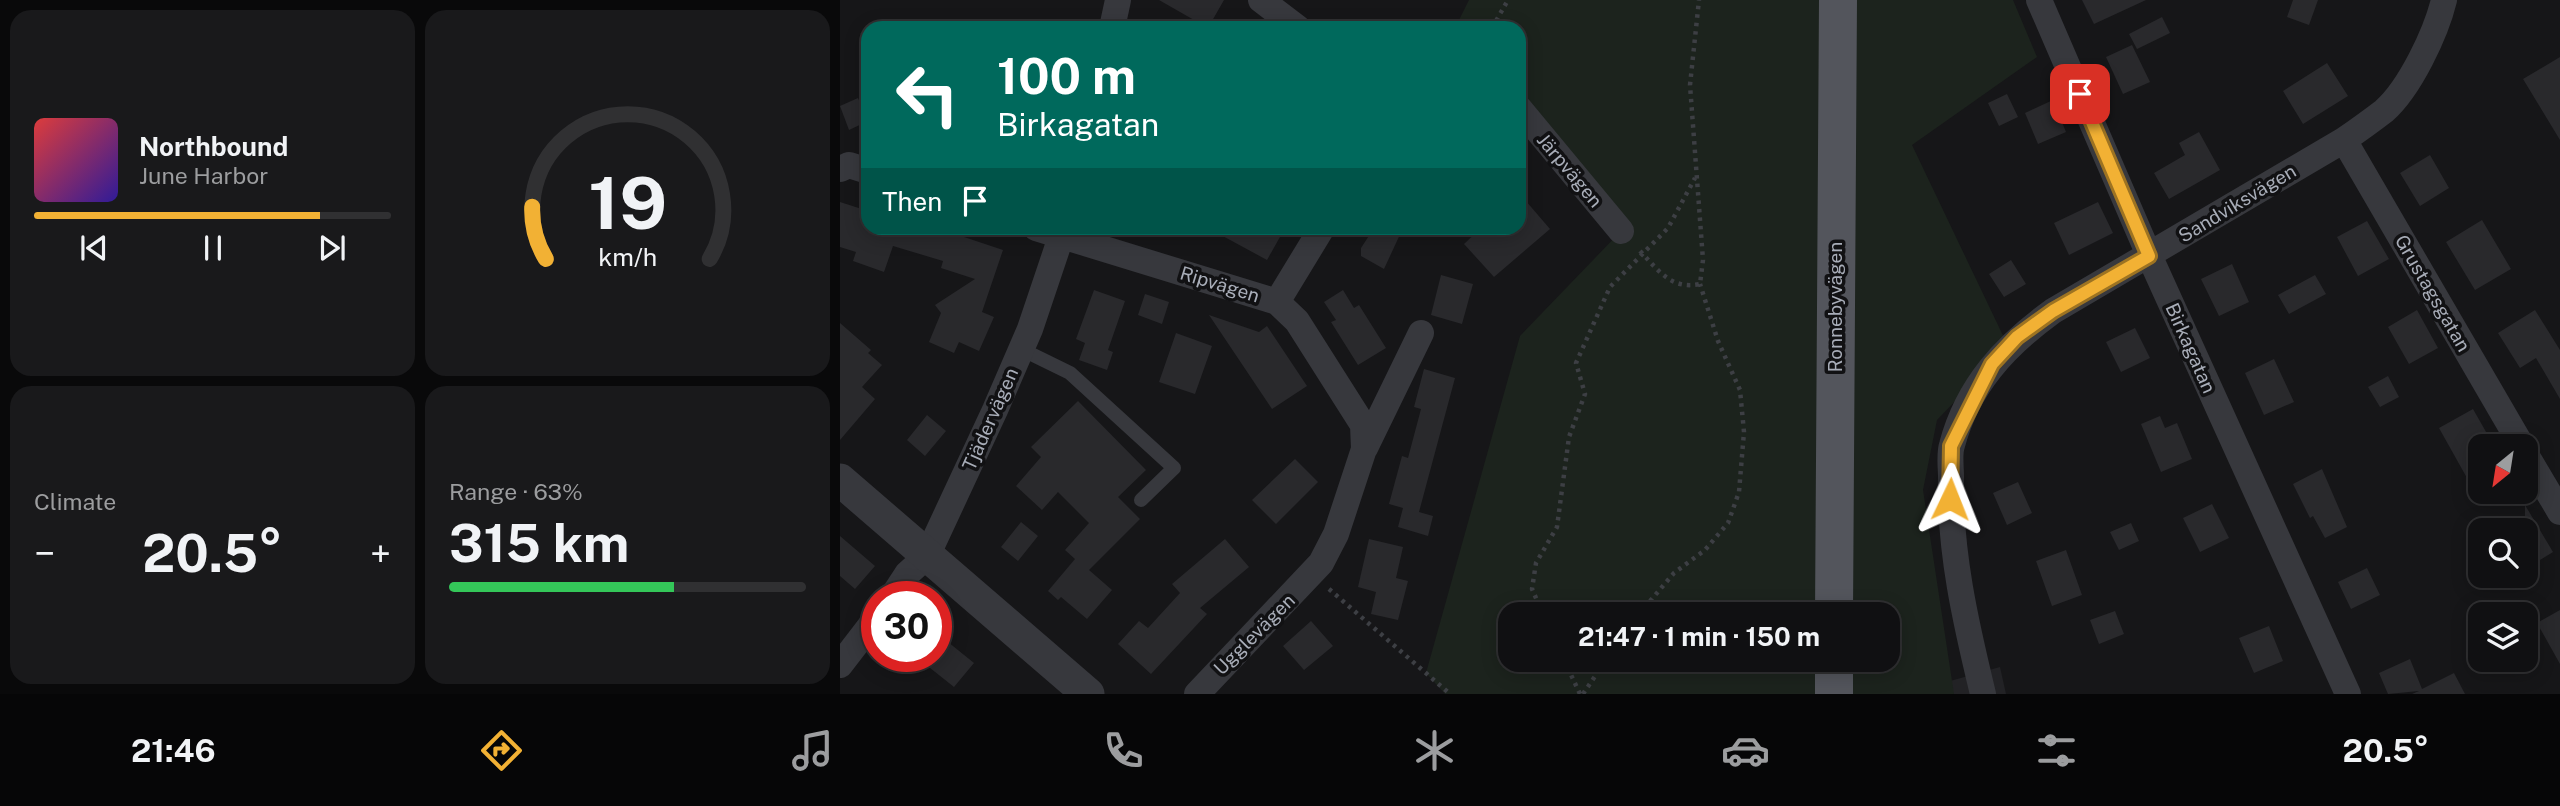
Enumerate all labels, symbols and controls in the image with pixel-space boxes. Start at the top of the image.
text: 100 m [997,47,1136,105]
icon: left [882,49,973,140]
pin [2050,64,2110,124]
icon: arrive [2061,75,2099,113]
text: Birkagatan [997,106,1159,143]
street label: Järpvägen [1533,129,1607,211]
text: Northbound [139,131,288,162]
street label: Sandviksvägen [2174,159,2300,247]
text: 19 [588,160,667,245]
text: June Harbor [139,162,268,189]
icon: arrive [956,182,994,220]
text: Then [882,186,942,217]
icon: previous [75,229,113,267]
icon: pause [194,229,232,267]
icon: next [313,229,351,267]
street label: Grustagsgatan [2391,231,2475,355]
text: km/h [598,242,657,272]
street label: Ronnebyvägen [1824,242,1846,372]
street label: Ripvägen [1178,262,1262,306]
street label: Birkagatan [2161,300,2221,396]
street label: Tjädervägen [958,364,1022,474]
north arrow [2468,434,2538,504]
map controls [2468,434,2538,672]
position arrow [1913,462,1987,536]
text: Range · 63% [449,478,583,505]
text: Climate [34,488,116,515]
text: 315 km [449,513,629,574]
button: search [2468,518,2538,588]
text: 20.5° [142,523,283,584]
text: − [34,531,55,576]
text: + [370,531,391,576]
speed limit sign: 30 [861,581,952,672]
street label: Ugglevägen [1209,589,1299,679]
button: layers [2468,602,2538,672]
text: 21:47 · 1 min · 150 m [1578,621,1820,652]
icon: directions [477,726,526,775]
icon: music [788,726,837,775]
icon: phone [1099,726,1148,775]
icon: climate [1410,726,1459,775]
icon: car [1721,726,1770,775]
icon: filters [2032,726,2081,775]
text: 21:46 [131,732,216,769]
text: 20.5° [2343,732,2429,769]

